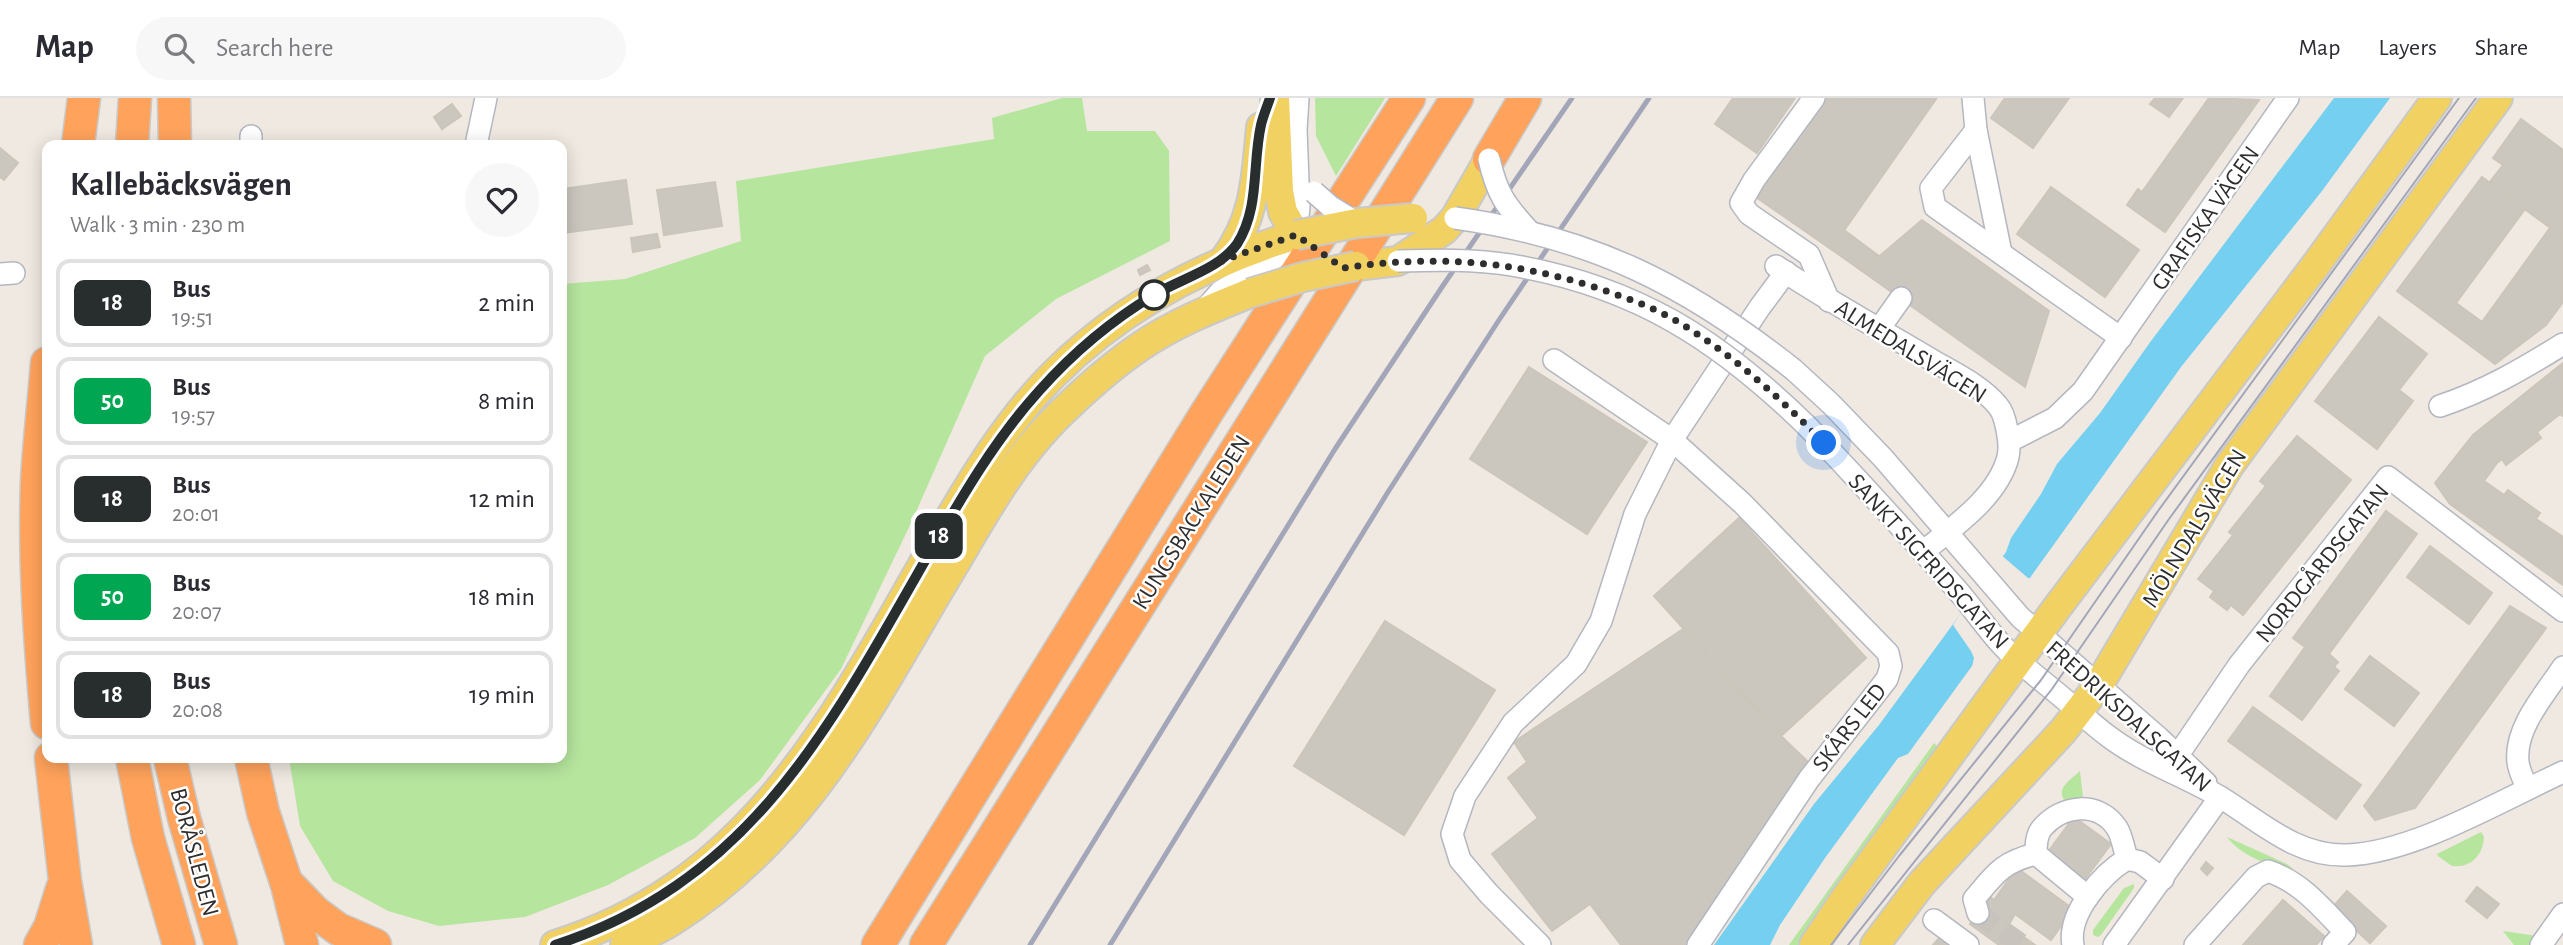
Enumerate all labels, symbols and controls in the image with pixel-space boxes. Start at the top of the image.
search box [136,17,626,80]
icon: search [160,29,198,67]
text: Map [35,31,94,64]
text: Search here [216,35,334,61]
text: Map [2298,36,2340,60]
text: Layers [2378,36,2437,60]
text: Share [2475,36,2528,60]
street label: GRAFISKA VÄGEN [2147,142,2264,295]
button: heart [465,163,539,237]
text: Kallebäcksvägen [70,169,292,202]
text: Walk · 3 min · 230 m [70,214,245,237]
text: Bus [172,276,211,302]
unlabelled marker [1139,280,1169,310]
text: 2 min [478,290,535,316]
text: 18 [102,291,123,315]
street label: ALMEDALSVÄGEN [1830,295,1991,408]
text: 19:51 [172,307,214,330]
text: Bus [172,374,211,400]
text: 8 min [478,388,535,414]
text: 50 [101,389,124,413]
text: 19:57 [172,405,215,428]
your location [1806,425,1841,460]
street label: KUNGSBACKALEDEN [1128,431,1255,614]
street label: MÖLNDALSVÄGEN [2137,445,2251,612]
street label: SANKT SIGFRIDSGATAN [1844,469,2013,654]
text: Bus [172,472,211,498]
street label: NORDGÅRDSGATAN [2250,479,2394,647]
text: 12 min [469,486,535,512]
text: 18 [102,487,123,511]
text: 20:01 [172,503,220,526]
line badge: 18 [908,513,970,559]
text: 18 [929,524,949,548]
text: Bus [172,570,211,596]
text: 18 min [469,584,535,610]
text: 50 [101,585,124,609]
text: 20:07 [172,601,222,624]
street label: FREDRIKSDALSGATAN [2041,637,2216,797]
text: Bus [172,668,211,694]
street label: SKÅRS LED [1807,678,1891,776]
text: 19 min [469,682,535,708]
text: 18 [102,683,123,707]
text: 20:08 [172,699,223,722]
street label: BORÅSLEDEN [165,785,225,919]

